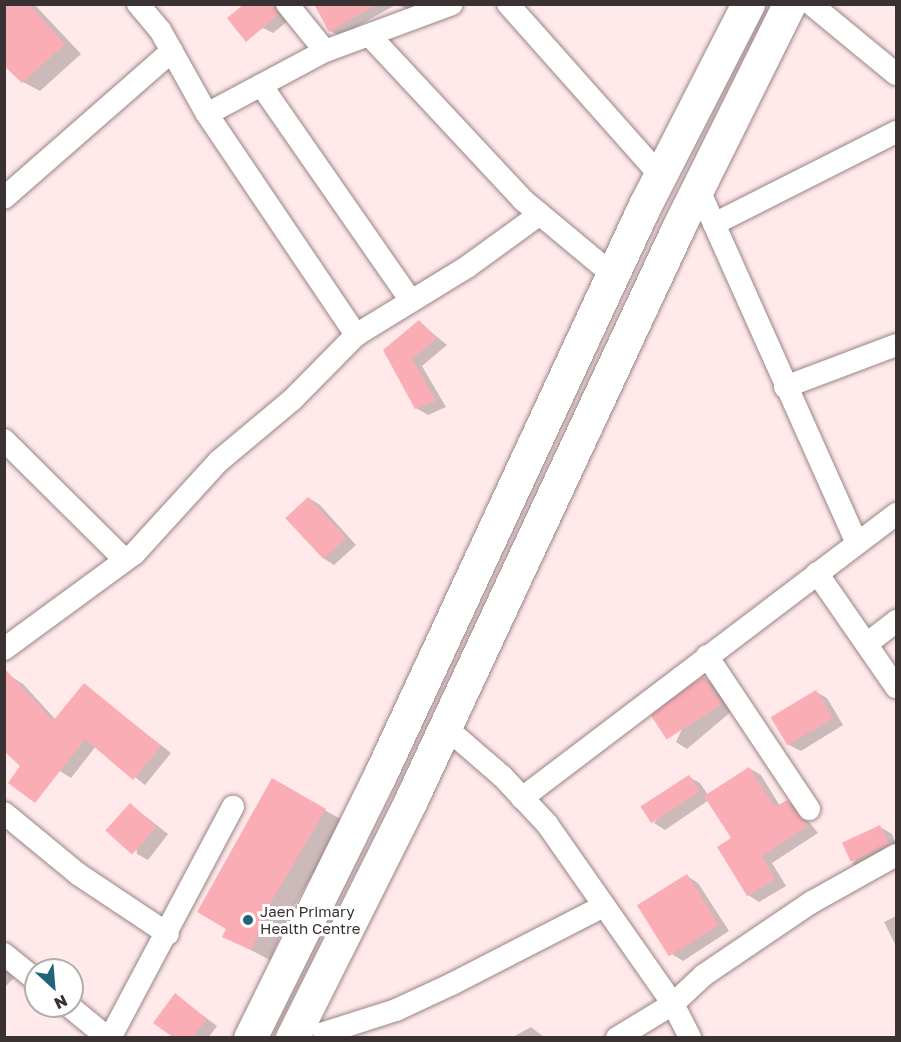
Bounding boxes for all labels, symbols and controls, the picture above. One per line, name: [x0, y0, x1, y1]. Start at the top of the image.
place label: Jaen Primary Health Centre: [260, 902, 360, 937]
marker: Jaen Primary Health Centre: [241, 913, 255, 927]
north arrow: [24, 958, 84, 1018]
text: N: [51, 991, 71, 1014]

